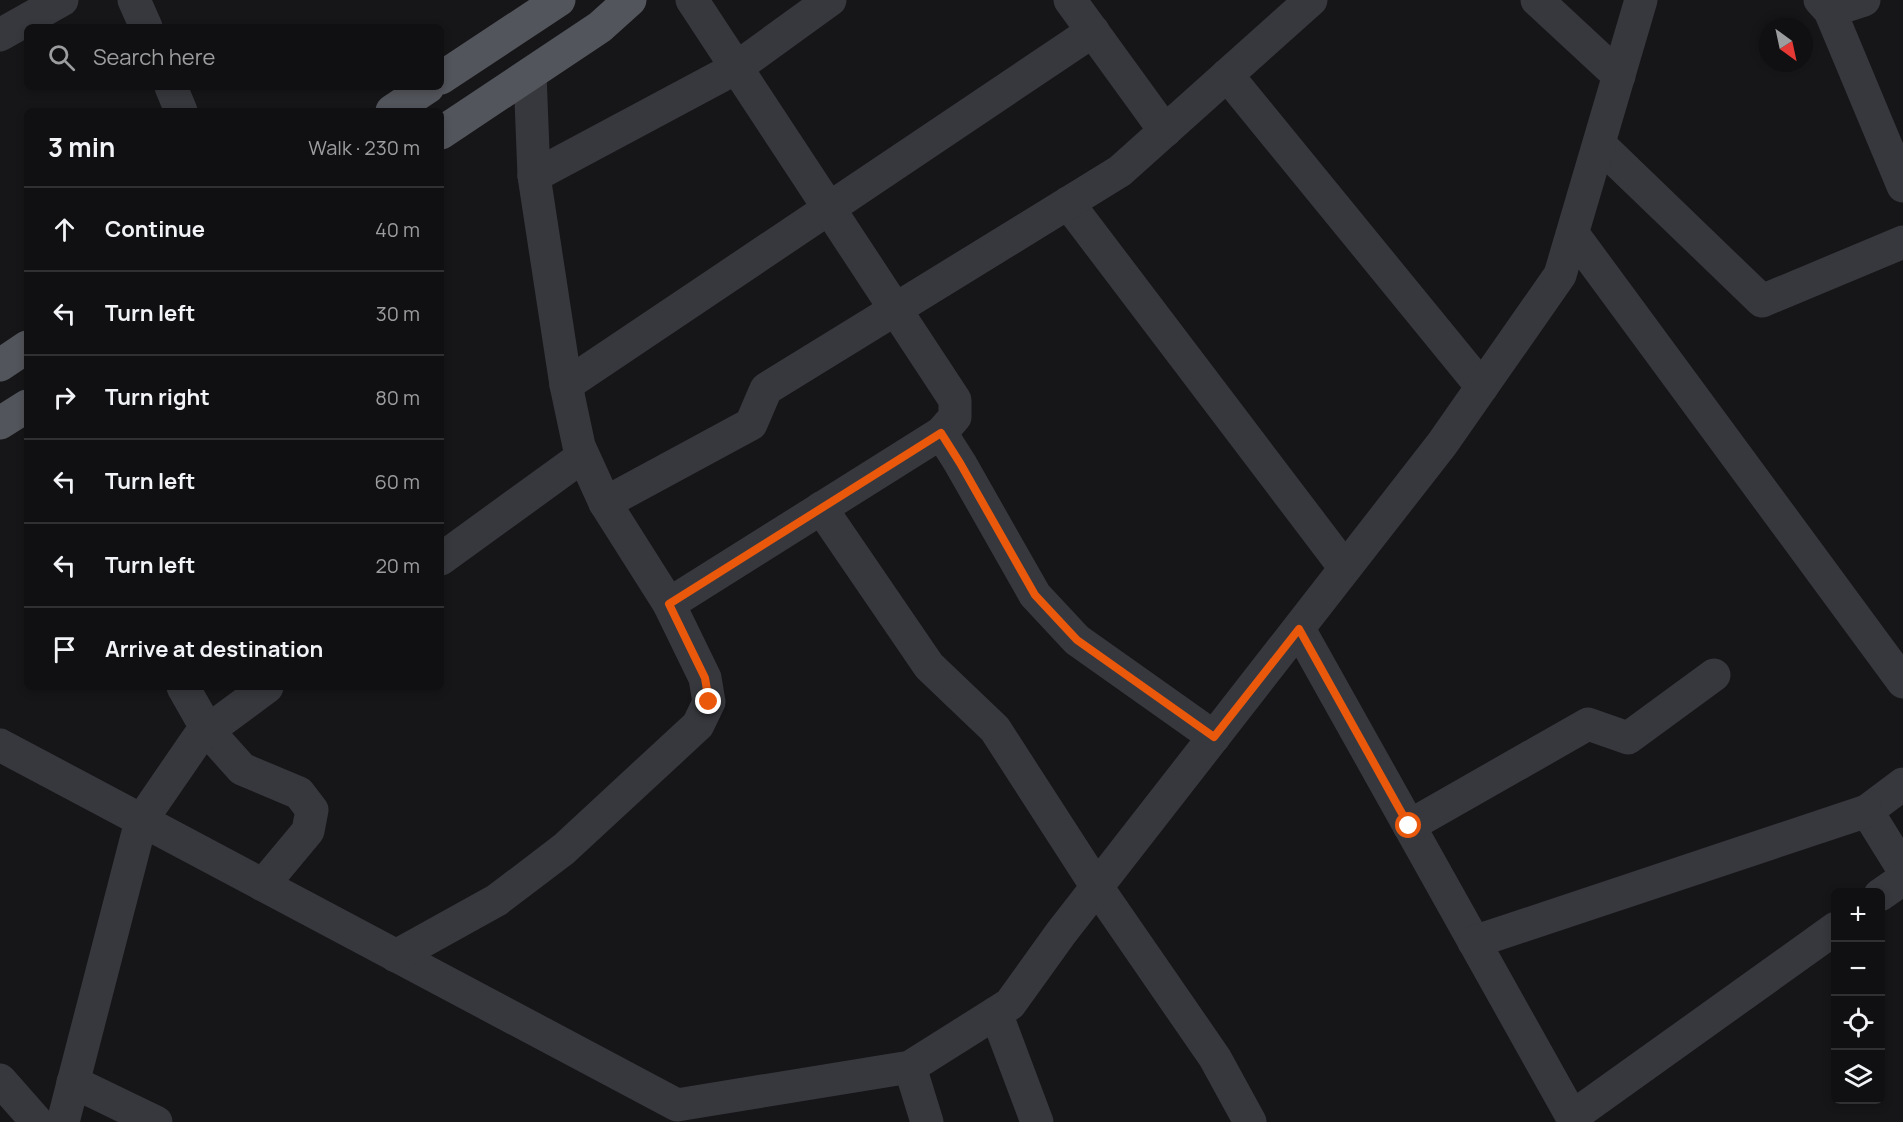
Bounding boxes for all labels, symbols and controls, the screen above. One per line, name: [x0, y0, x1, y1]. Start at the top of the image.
north arrow: [1759, 18, 1813, 72]
search box: [24, 24, 444, 90]
icon: search: [45, 41, 78, 74]
text: Search here: [93, 42, 215, 72]
text: 3 min: [48, 129, 115, 165]
text: Walk · 230 m: [308, 134, 420, 161]
icon: ahead: [48, 213, 81, 246]
text: Continue: [105, 214, 205, 244]
text: 40 m: [375, 216, 420, 243]
icon: left: [48, 297, 81, 330]
text: Turn left: [105, 298, 195, 328]
text: 30 m: [376, 300, 420, 327]
icon: right: [48, 381, 81, 414]
text: Turn right: [105, 382, 210, 412]
text: 80 m: [375, 384, 420, 411]
icon: left: [48, 465, 81, 498]
text: Turn left: [105, 466, 195, 496]
text: 60 m: [374, 468, 420, 495]
icon: left: [48, 549, 81, 582]
text: Turn left: [105, 550, 195, 580]
text: 20 m: [375, 552, 420, 579]
icon: arrive: [48, 633, 81, 666]
text: Arrive at destination: [105, 634, 323, 664]
route end: [695, 688, 721, 714]
route start: [1395, 812, 1421, 838]
map controls: [1831, 888, 1885, 1104]
button: +: [1831, 888, 1885, 942]
button: −: [1831, 942, 1885, 996]
button: locate: [1831, 996, 1885, 1050]
button: layers: [1831, 1050, 1885, 1104]

